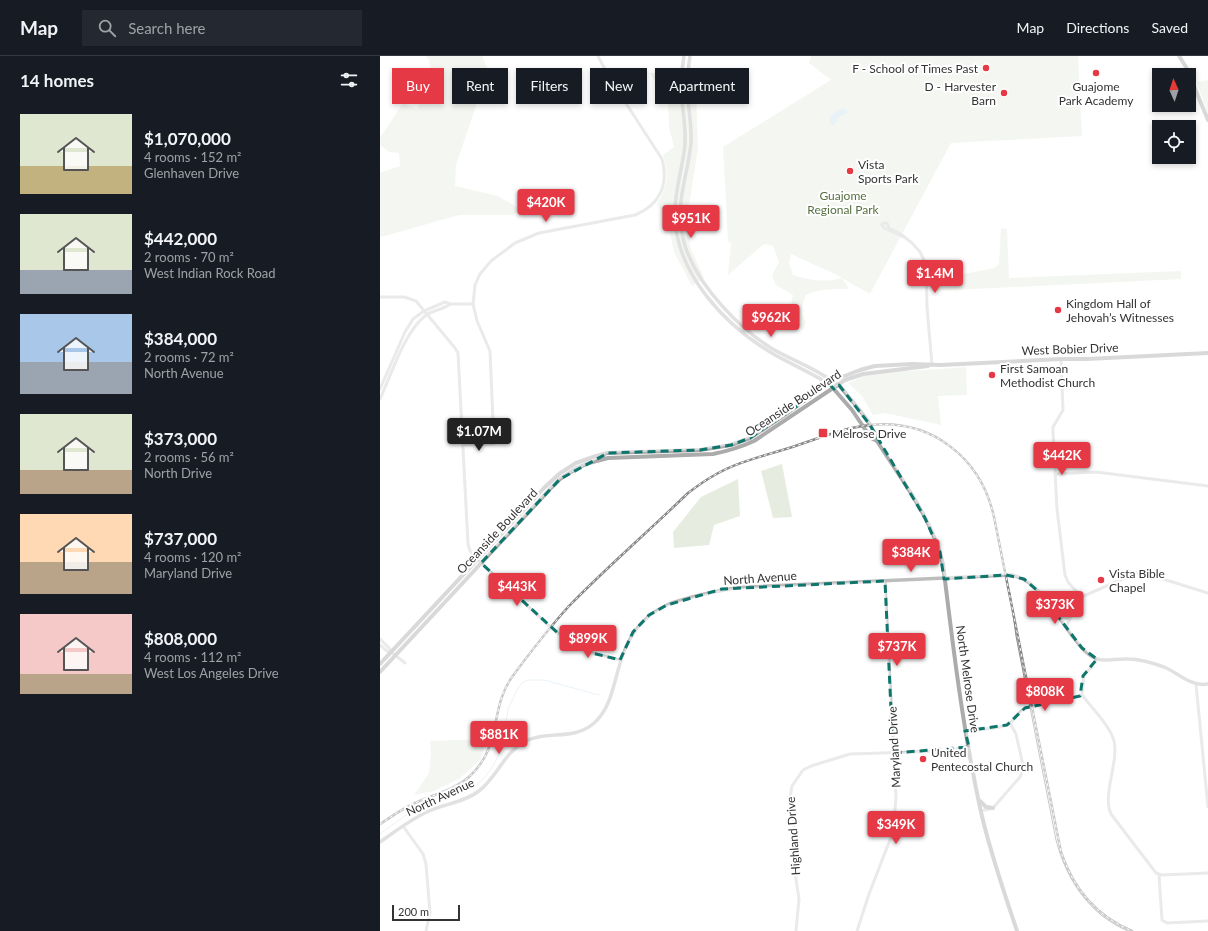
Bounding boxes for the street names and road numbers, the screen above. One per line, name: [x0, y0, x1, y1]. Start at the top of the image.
street label: West Bobier Drive: [1021, 340, 1119, 358]
street label: Oceanside Boulevard: [742, 366, 844, 440]
street label: Oceanside Boulevard: [454, 485, 540, 577]
street label: North Avenue: [723, 568, 797, 588]
street label: North Melrose Drive: [953, 624, 983, 734]
street label: Maryland Drive: [884, 706, 904, 788]
street label: North Avenue: [404, 775, 476, 819]
street label: Highland Drive: [783, 796, 803, 876]

